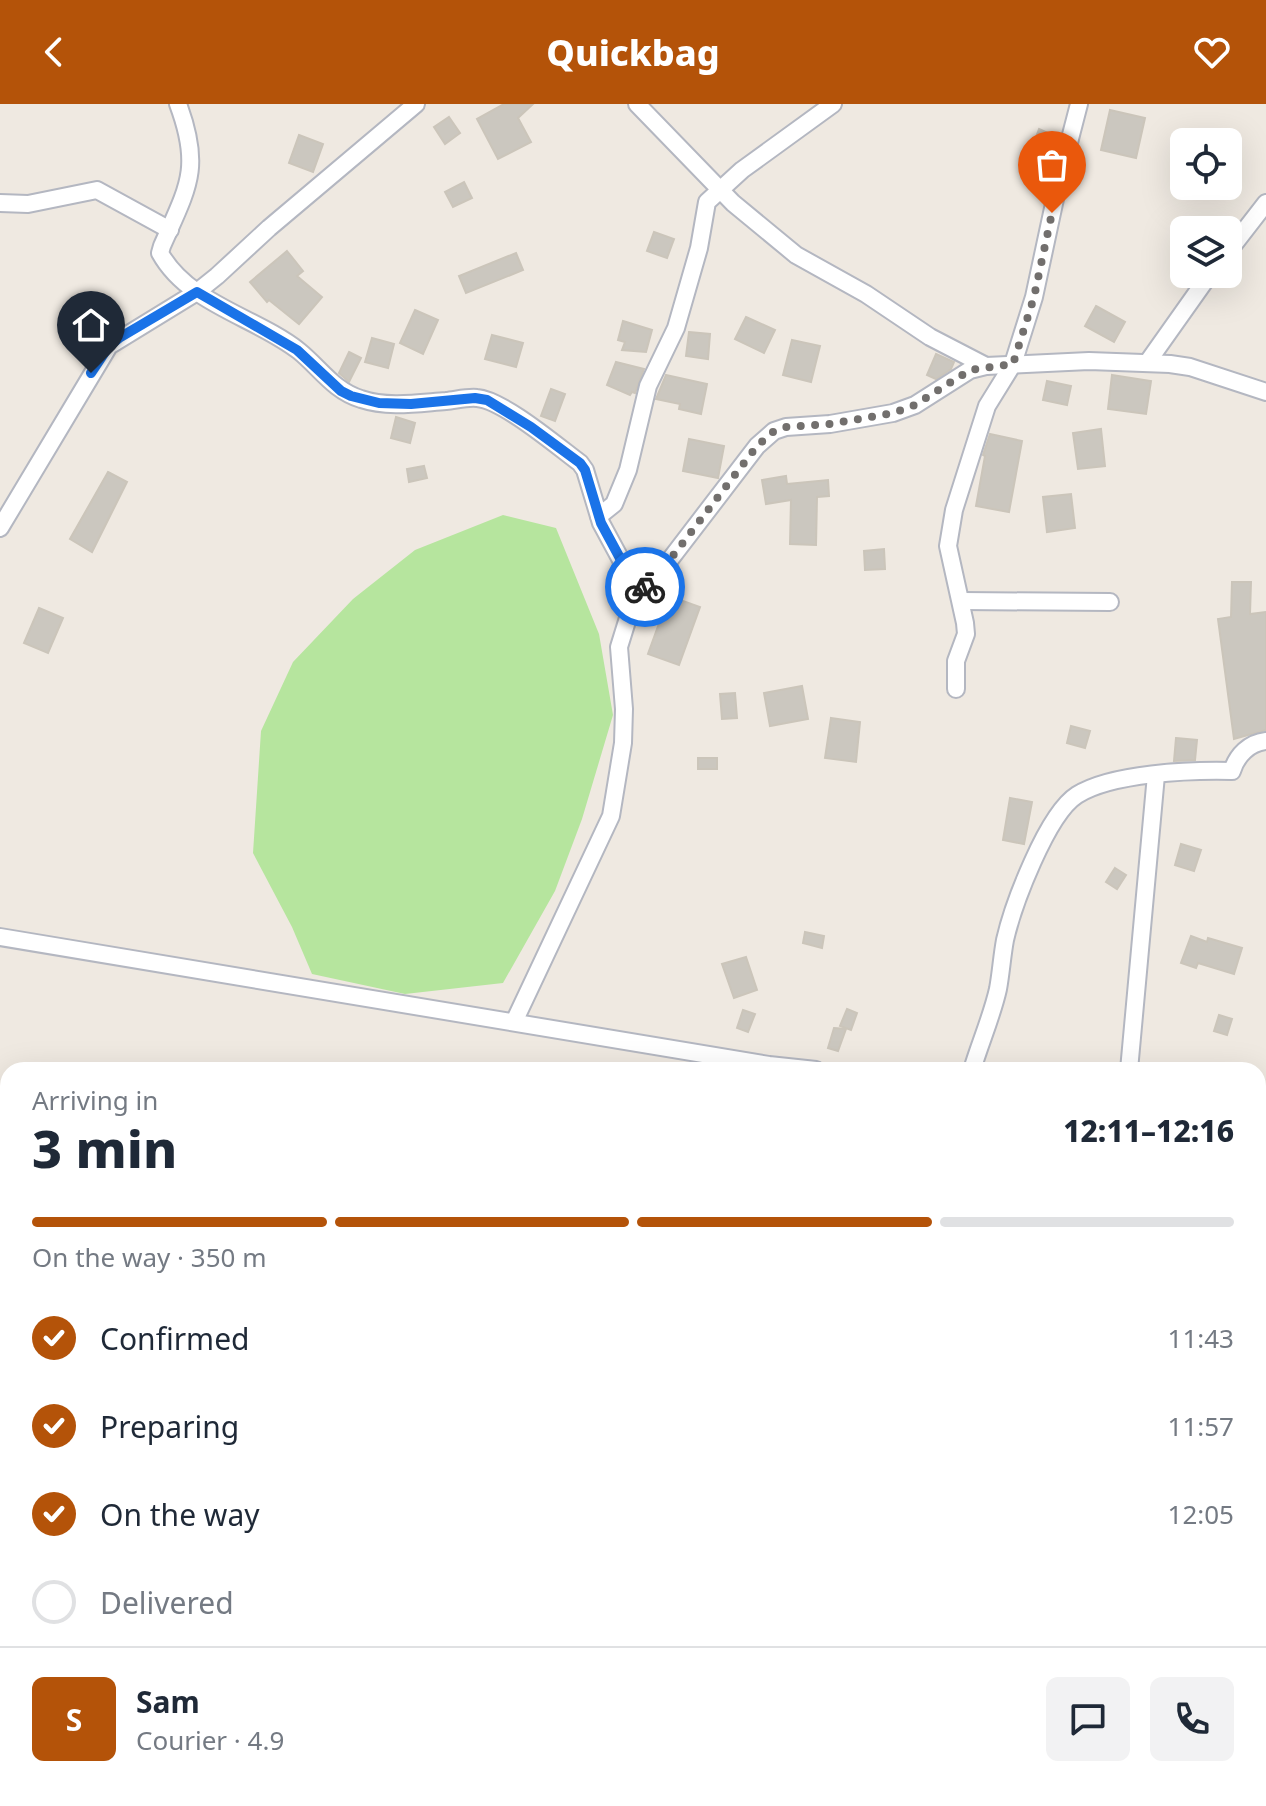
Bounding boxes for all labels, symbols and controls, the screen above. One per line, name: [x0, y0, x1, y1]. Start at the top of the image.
text: Quickbag: [546, 28, 720, 77]
icon: back: [32, 30, 76, 74]
icon: heart: [1190, 30, 1234, 74]
map controls: [1170, 128, 1242, 288]
button: locate: [1170, 128, 1242, 200]
pin: [1018, 131, 1086, 213]
icon: bag: [1030, 143, 1074, 187]
button: layers: [1170, 216, 1242, 288]
pin: [57, 291, 125, 373]
icon: home: [69, 303, 113, 347]
courier: [605, 547, 685, 627]
icon: bike: [623, 565, 667, 609]
text: Arriving in: [32, 1082, 158, 1118]
text: 12:11–12:16: [1063, 1110, 1234, 1151]
text: 3 min: [32, 1112, 177, 1183]
text: On the way · 350 m: [32, 1239, 266, 1275]
icon: check: [32, 1316, 76, 1360]
text: Confirmed: [100, 1318, 250, 1359]
text: 11:43: [1168, 1320, 1234, 1356]
icon: check: [32, 1404, 76, 1448]
text: Preparing: [100, 1406, 239, 1447]
text: 11:57: [1168, 1408, 1234, 1444]
icon: check: [32, 1492, 76, 1536]
text: On the way: [100, 1494, 260, 1535]
text: 12:05: [1168, 1496, 1234, 1532]
text: Delivered: [100, 1582, 234, 1623]
button: chat: [1046, 1677, 1130, 1761]
button: phone: [1150, 1677, 1234, 1761]
text: Sam: [136, 1681, 200, 1722]
text: S: [66, 1699, 82, 1740]
text: Courier · 4.9: [136, 1722, 284, 1758]

